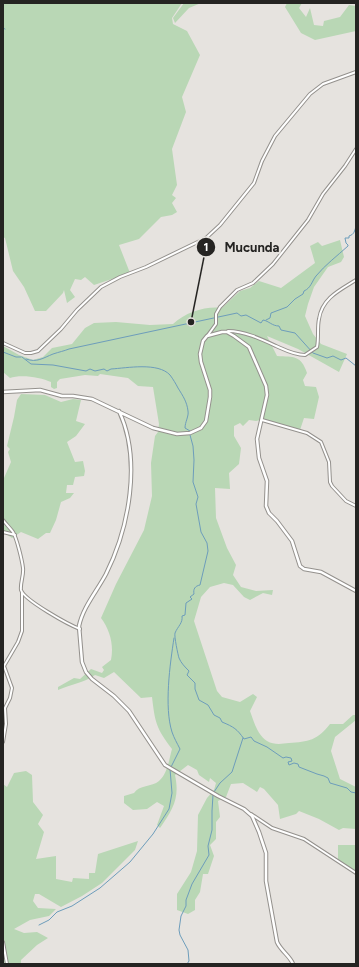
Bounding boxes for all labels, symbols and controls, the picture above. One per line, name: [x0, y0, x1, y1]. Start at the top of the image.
callout: Mucunda: [196, 235, 287, 260]
text: 1: [203, 240, 209, 254]
text: Mucunda: [224, 240, 280, 255]

